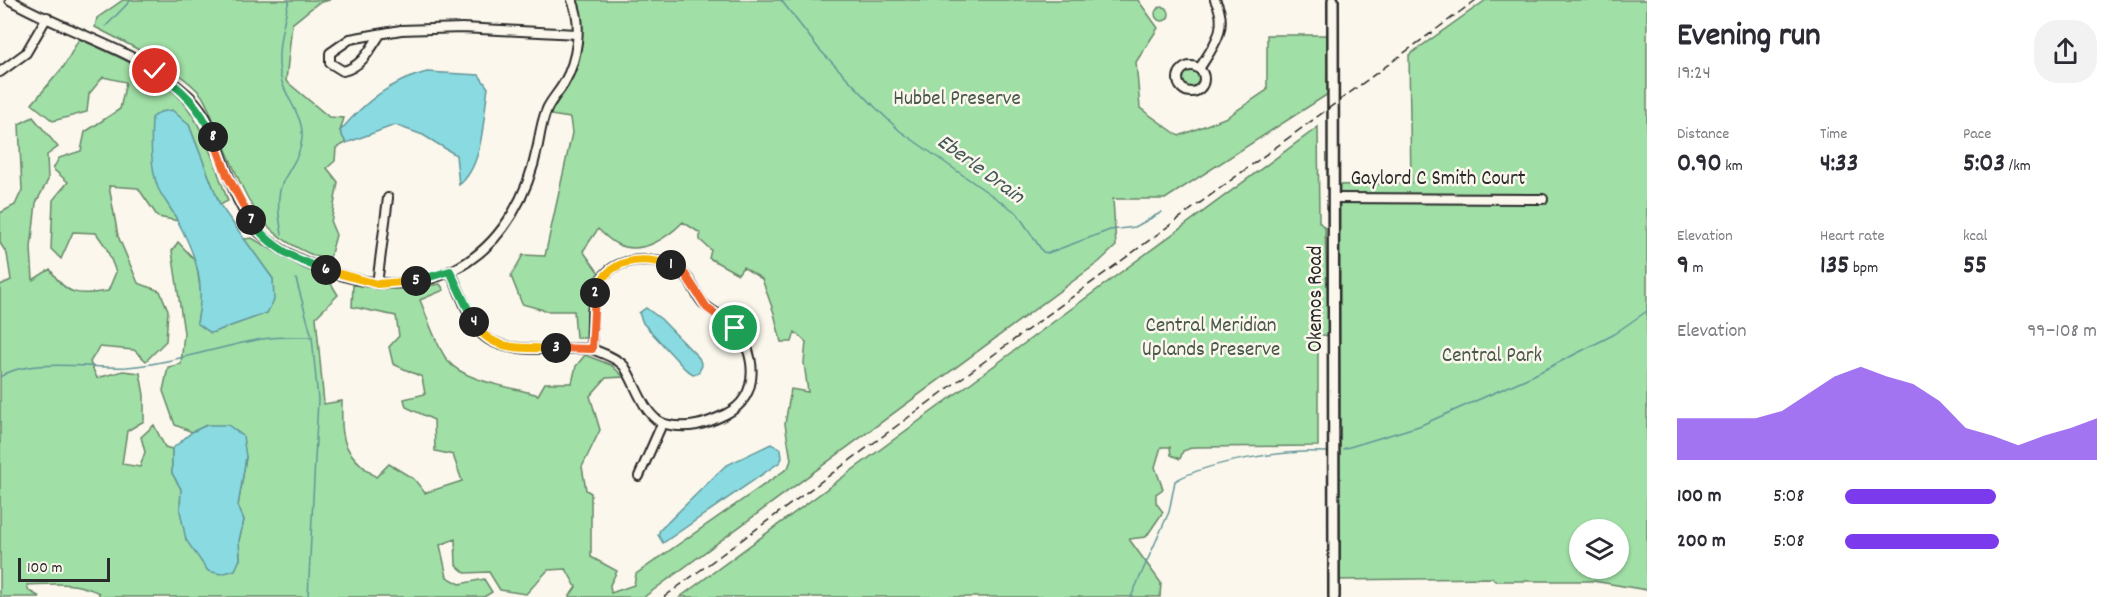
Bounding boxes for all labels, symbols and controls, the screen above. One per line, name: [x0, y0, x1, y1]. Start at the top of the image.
text: Evening run: [1677, 14, 1821, 61]
button: share: [2034, 20, 2097, 83]
pin: [129, 45, 180, 96]
icon: check: [138, 54, 171, 87]
text: 19:24: [1677, 60, 1711, 88]
park label: Hubbel Preserve: [893, 85, 1021, 115]
pin: 8: [198, 122, 228, 152]
text: Distance: [1677, 123, 1729, 146]
text: Time: [1820, 123, 1847, 146]
text: Pace: [1963, 123, 1991, 146]
text: 8: [210, 125, 216, 148]
water label: Eberle Drain: [930, 128, 1031, 213]
text: 0.90: [1677, 146, 1722, 183]
text: 4:33: [1820, 146, 1858, 183]
text: 5:03: [1963, 146, 2005, 183]
text: km: [1722, 155, 1743, 178]
text: /km: [2005, 155, 2031, 178]
street label: Gaylord C Smith Court: [1351, 165, 1526, 195]
pin: 7: [236, 205, 266, 235]
text: 7: [248, 208, 254, 231]
text: Elevation: [1677, 225, 1733, 248]
text: Heart rate: [1820, 225, 1885, 248]
text: kcal: [1963, 225, 1987, 248]
street label: Okemos Road: [1302, 246, 1332, 352]
text: 9: [1677, 248, 1689, 285]
text: 135: [1820, 248, 1849, 285]
text: 55: [1963, 248, 1987, 285]
pin: 1: [656, 250, 686, 280]
text: 1: [669, 253, 673, 276]
pin: 6: [311, 255, 341, 285]
text: m: [1689, 257, 1704, 280]
text: bpm: [1849, 257, 1878, 280]
text: 6: [322, 258, 330, 281]
pin: 5: [401, 266, 431, 296]
text: 5: [412, 269, 420, 292]
pin: 2: [580, 278, 610, 308]
text: 2: [592, 281, 599, 304]
pin: [709, 302, 760, 353]
pin: 4: [459, 307, 489, 337]
text: 4: [471, 310, 477, 333]
icon: arrive: [718, 311, 751, 344]
park label: Central Meridian Uplands Preserve: [1142, 312, 1280, 366]
text: Elevation: [1677, 318, 1747, 346]
text: 99–108 m: [2027, 318, 2097, 346]
pin: 3: [541, 333, 571, 363]
text: 3: [552, 336, 560, 359]
park label: Central Park: [1442, 342, 1542, 372]
text: 100 m: [1677, 483, 1722, 511]
text: 5:08: [1773, 483, 1805, 511]
map controls: [1569, 519, 1629, 579]
button: layers: [1569, 519, 1629, 579]
text: 200 m: [1677, 528, 1726, 556]
text: 5:08: [1773, 528, 1805, 556]
scale bar: [18, 555, 110, 582]
text: 100 m: [27, 557, 63, 580]

